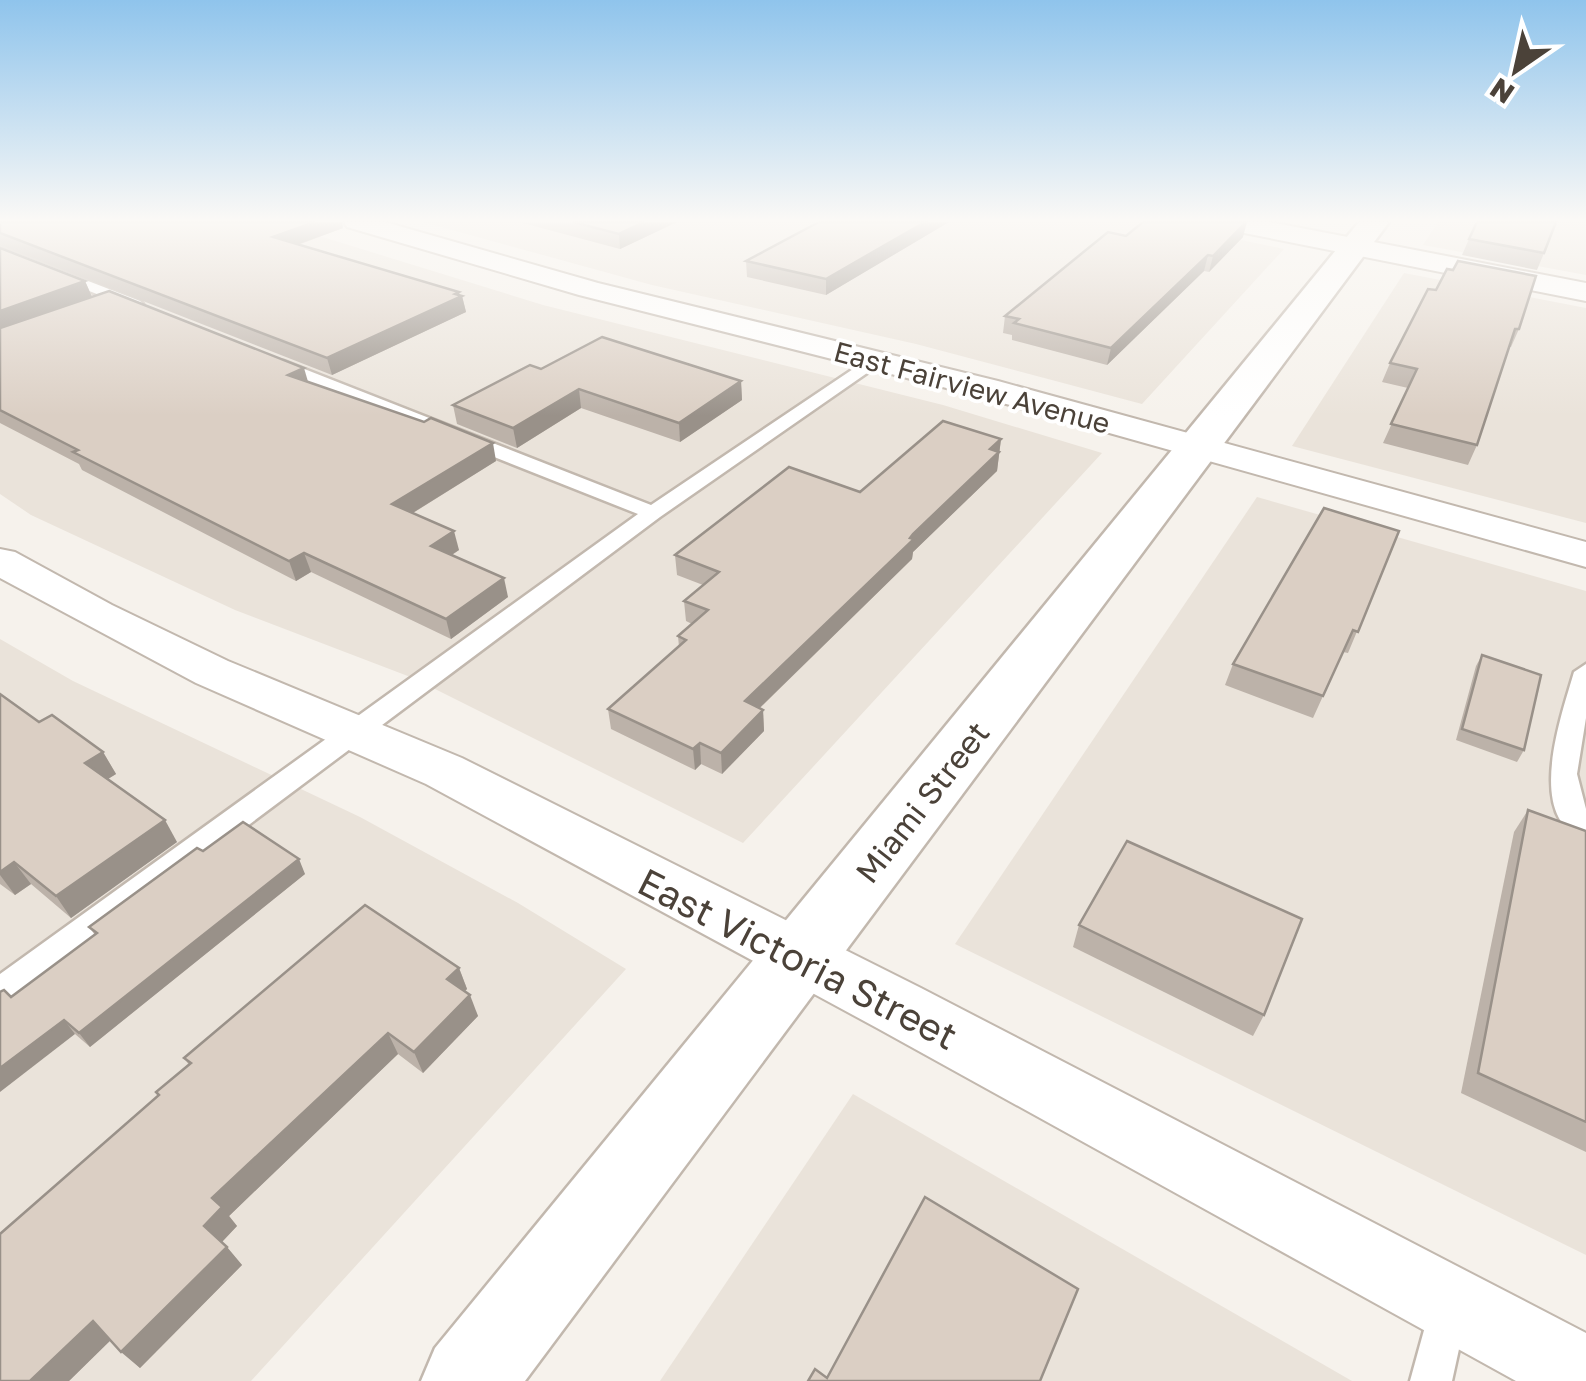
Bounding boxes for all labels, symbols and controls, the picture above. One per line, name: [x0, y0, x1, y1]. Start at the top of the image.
north arrow: [1466, 20, 1566, 120]
text: N: [1484, 72, 1520, 111]
street label: East Fairview Avenue: [830, 334, 1114, 440]
street label: Miami Street: [847, 714, 997, 890]
street label: East Victoria Street: [631, 858, 965, 1058]

